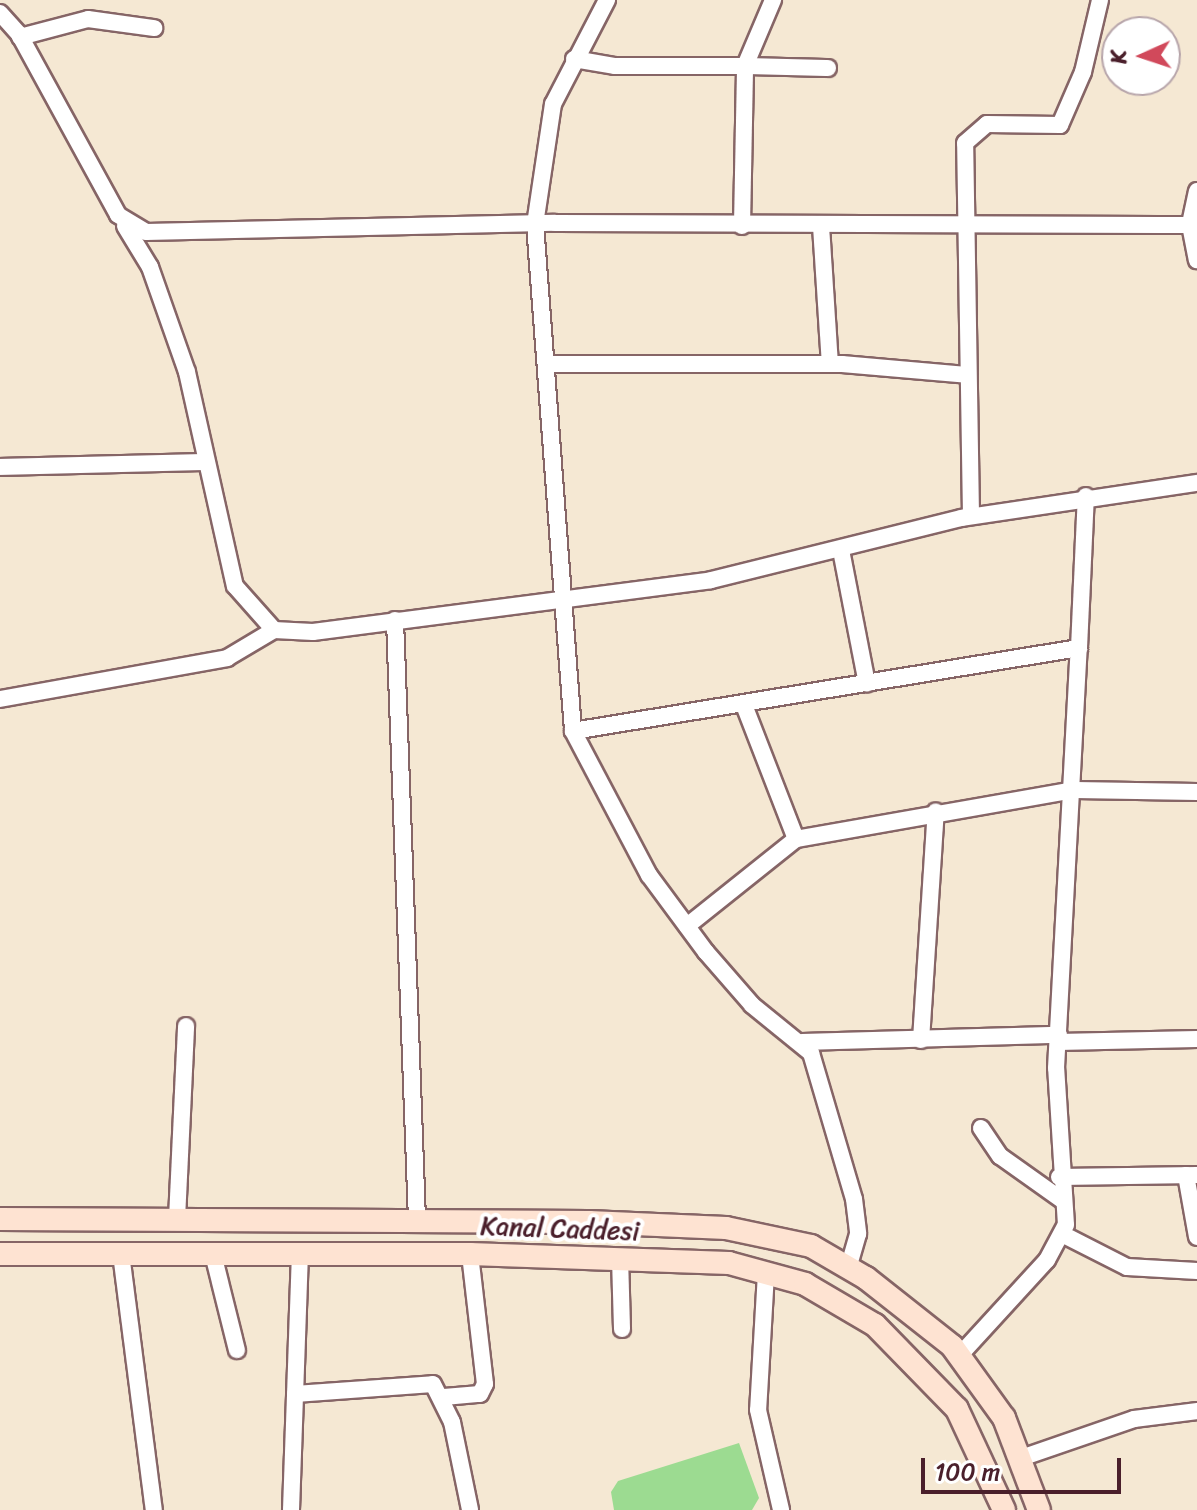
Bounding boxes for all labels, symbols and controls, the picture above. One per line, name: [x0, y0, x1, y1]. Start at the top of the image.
north arrow: [1101, 16, 1181, 96]
text: K: [1099, 49, 1138, 65]
street label: Kanal Caddesi: [481, 1211, 639, 1247]
scale bar: [925, 1442, 1125, 1492]
text: 100 m: [935, 1451, 1000, 1493]

